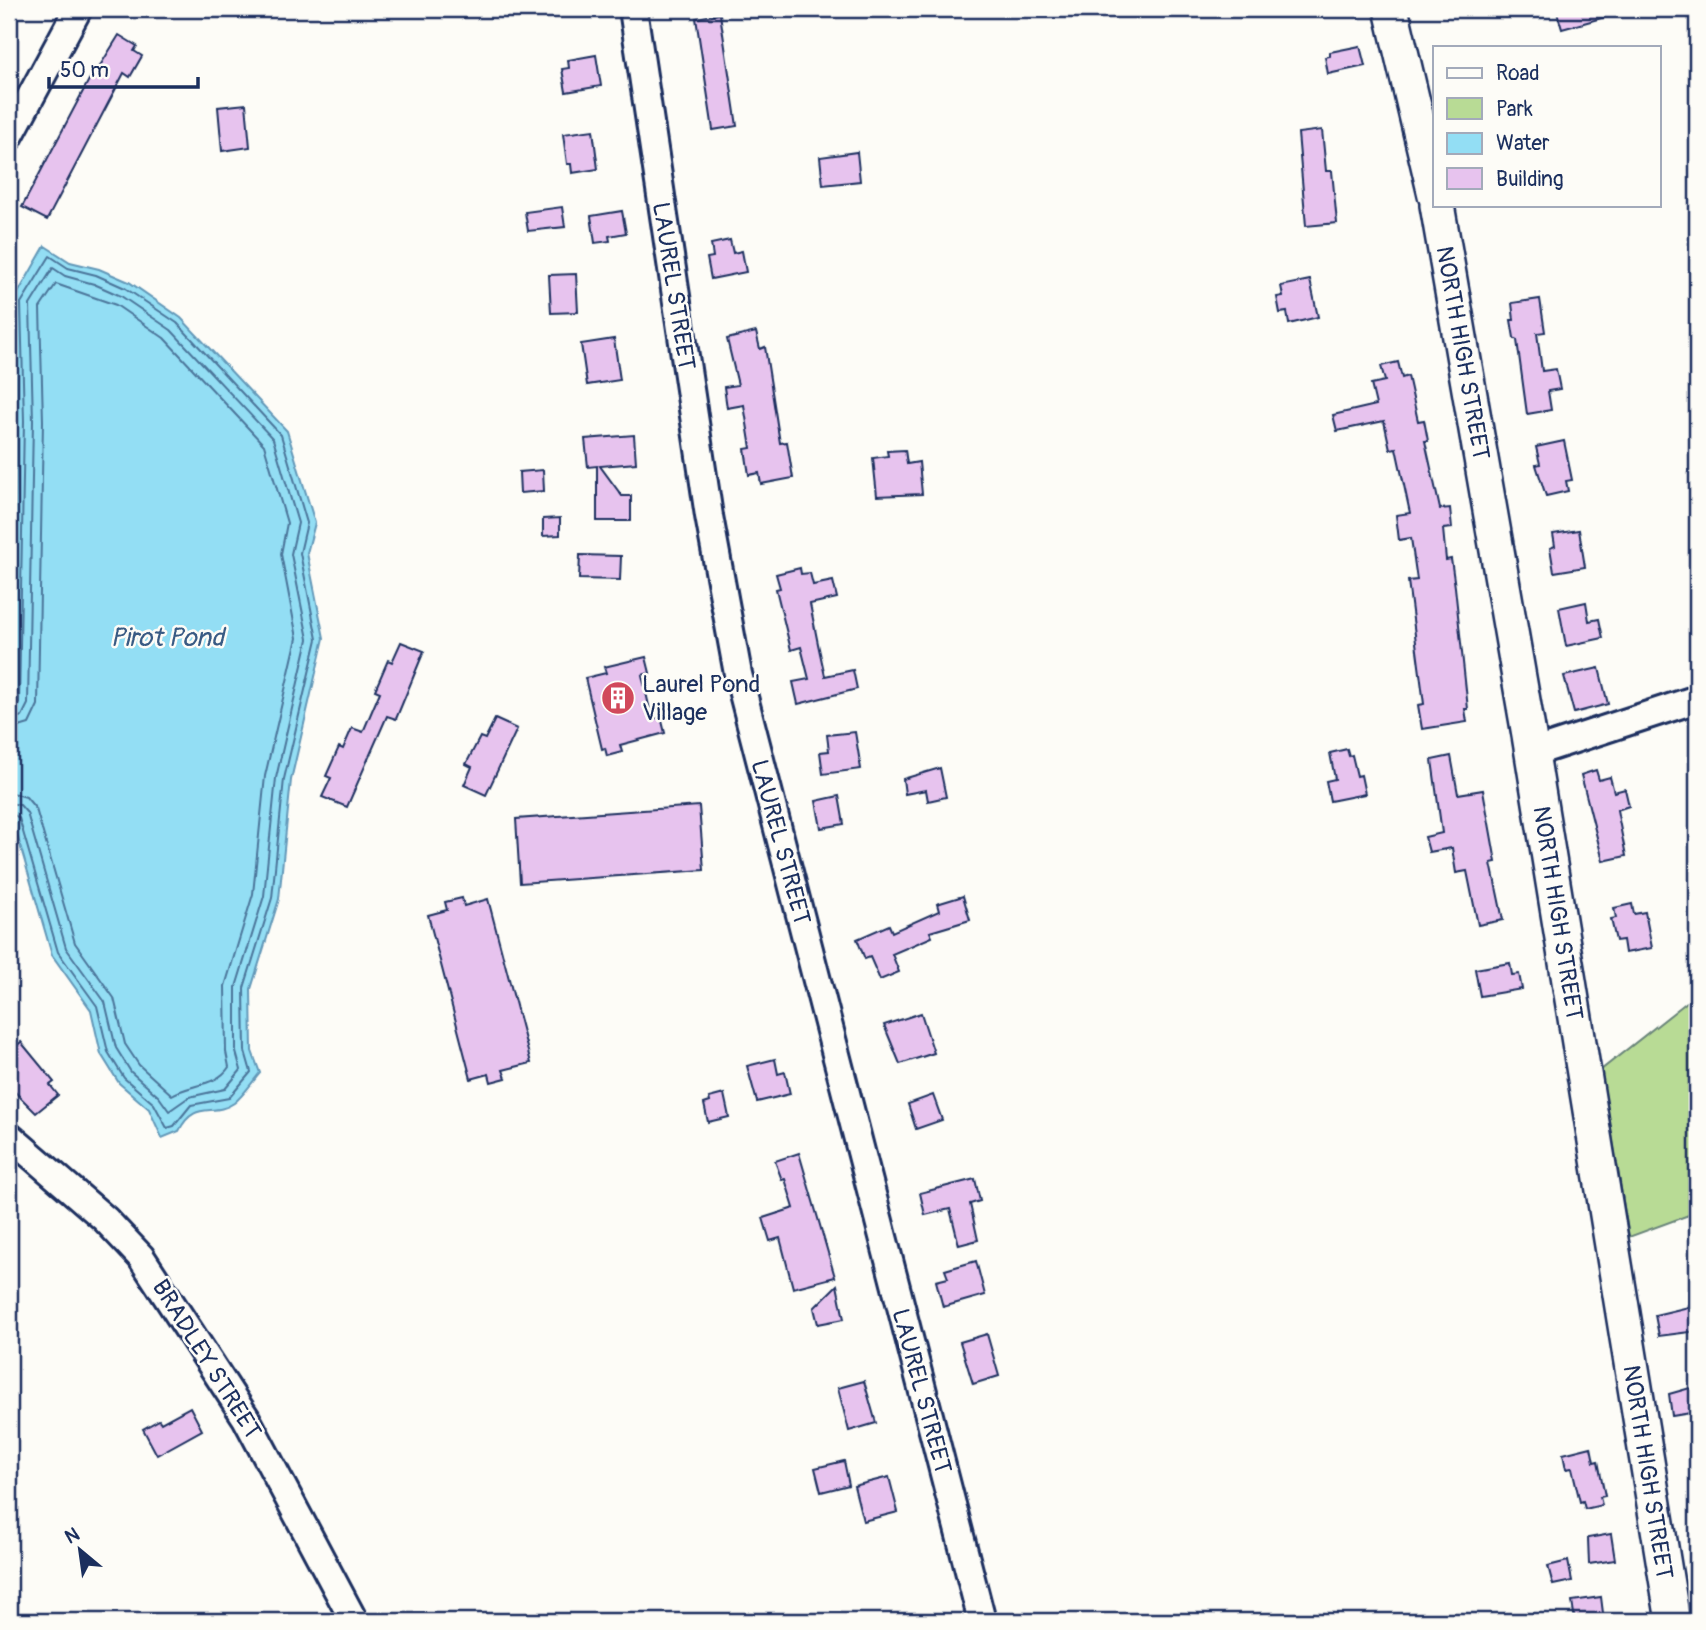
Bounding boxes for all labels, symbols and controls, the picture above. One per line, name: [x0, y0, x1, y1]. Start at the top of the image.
scale bar: [49, 46, 198, 90]
legend: [1433, 46, 1660, 206]
text: 50 m: [60, 57, 109, 84]
text: Road: [1496, 60, 1540, 87]
text: Park: [1496, 96, 1533, 123]
text: Water: [1496, 130, 1550, 157]
text: Building: [1496, 166, 1563, 193]
street label: LAUREL STREET: [646, 200, 701, 372]
street label: NORTH HIGH STREET: [1429, 244, 1496, 462]
water label: Pirot Pond: [110, 622, 227, 654]
place label: Laurel Pond Village: [642, 670, 760, 727]
building icon: Laurel Pond Village: [599, 679, 637, 717]
street label: LAUREL STREET: [745, 756, 816, 928]
street label: NORTH HIGH STREET: [1526, 804, 1589, 1022]
street label: BRADLEY STREET: [146, 1274, 267, 1444]
street label: LAUREL STREET: [886, 1305, 957, 1477]
street label: NORTH HIGH STREET: [1616, 1363, 1679, 1581]
north arrow: [46, 1514, 116, 1584]
text: N: [61, 1522, 84, 1550]

